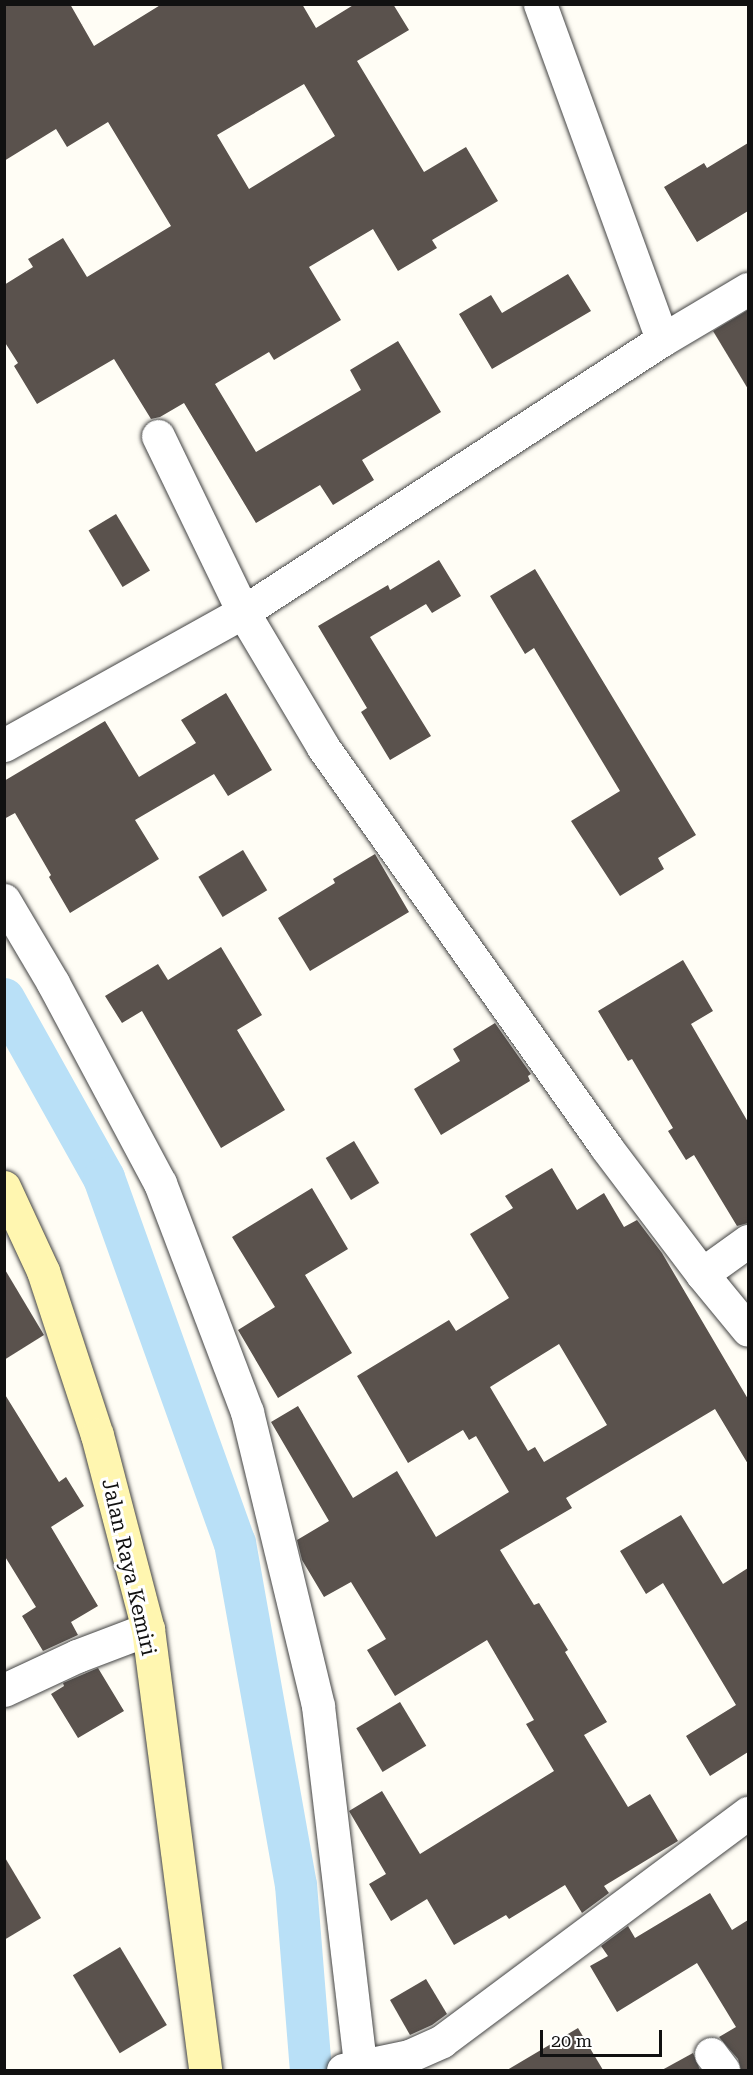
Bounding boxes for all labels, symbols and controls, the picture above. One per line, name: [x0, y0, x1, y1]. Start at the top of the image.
street label: Jalan Raya Kemiri: [96, 1476, 162, 1658]
scale bar: [543, 2018, 664, 2056]
text: 20 m: [551, 2030, 592, 2051]

